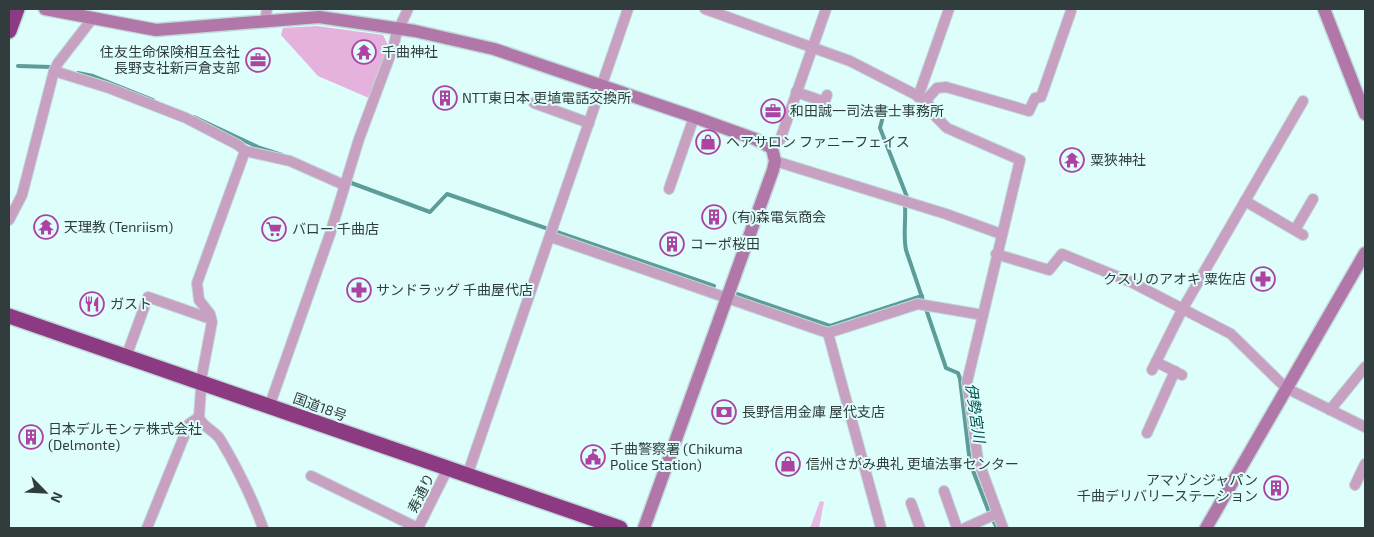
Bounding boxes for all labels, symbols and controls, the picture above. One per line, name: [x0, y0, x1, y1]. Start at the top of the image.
temple icon: 千曲神社: [351, 39, 377, 65]
place label: 住友生命保険相互会社 長野支社新戸倉支部: [100, 43, 240, 76]
place label: 千曲神社: [382, 43, 438, 60]
office icon: 住友生命保険相互会社 長野支社新戸倉支部: [245, 47, 271, 73]
building icon: NTT東日本 更埴電話交換所: [432, 85, 458, 111]
place label: NTT東日本 更埴電話交換所: [462, 89, 631, 106]
office icon: 和田誠一司法書士事務所: [760, 98, 786, 124]
place label: 和田誠一司法書士事務所: [790, 102, 944, 119]
shop icon: ヘアサロン ファニーフェイス: [695, 129, 721, 155]
place label: ヘアサロン ファニーフェイス: [726, 133, 910, 150]
temple icon: 粟狹神社: [1059, 147, 1085, 173]
place label: 粟狹神社: [1090, 151, 1146, 168]
building icon: (有)森電気商会: [701, 204, 727, 230]
place label: (有)森電気商会: [732, 208, 826, 225]
temple icon: 天理教 (Tenriism): [33, 214, 59, 240]
supermarket icon: バロー 千曲店: [261, 216, 287, 242]
place label: 天理教 (Tenriism): [64, 218, 173, 235]
place label: バロー 千曲店: [292, 220, 379, 237]
building icon: コーポ桜田: [659, 231, 685, 257]
place label: コーポ桜田: [690, 235, 760, 252]
pharmacy icon: クスリのアオキ 粟佐店: [1250, 266, 1276, 292]
place label: クスリのアオキ 粟佐店: [1103, 270, 1246, 287]
pharmacy icon: サンドラッグ 千曲屋代店: [346, 277, 372, 303]
place label: サンドラッグ 千曲屋代店: [376, 281, 533, 298]
restaurant icon: ガスト: [79, 291, 105, 317]
place label: ガスト: [110, 295, 152, 312]
water label: 伊勢宮川: [963, 382, 989, 446]
street label: 国道18号: [291, 389, 349, 424]
bank icon: 長野信用金庫 屋代支店: [711, 399, 737, 425]
place label: 長野信用金庫 屋代支店: [742, 403, 885, 420]
place label: 日本デルモンテ株式会社 (Delmonte): [48, 420, 202, 453]
building icon: 日本デルモンテ株式会社 (Delmonte): [18, 424, 44, 450]
place label: 千曲警察署 (Chikuma Police Station): [610, 440, 743, 473]
public building icon: 千曲警察署 (Chikuma Police Station): [580, 444, 606, 470]
shop icon: 信州さがみ典礼 更埴法事センター: [775, 451, 801, 477]
place label: 信州さがみ典礼 更埴法事センター: [806, 455, 1019, 472]
north arrow: [20, 467, 70, 517]
street label: 寿通り: [404, 470, 437, 515]
place label: アマゾンジャパン 千曲デリバリーステーション: [1077, 471, 1258, 504]
building icon: アマゾンジャパン 千曲デリバリーステーション: [1263, 475, 1289, 501]
text: N: [48, 489, 67, 506]

